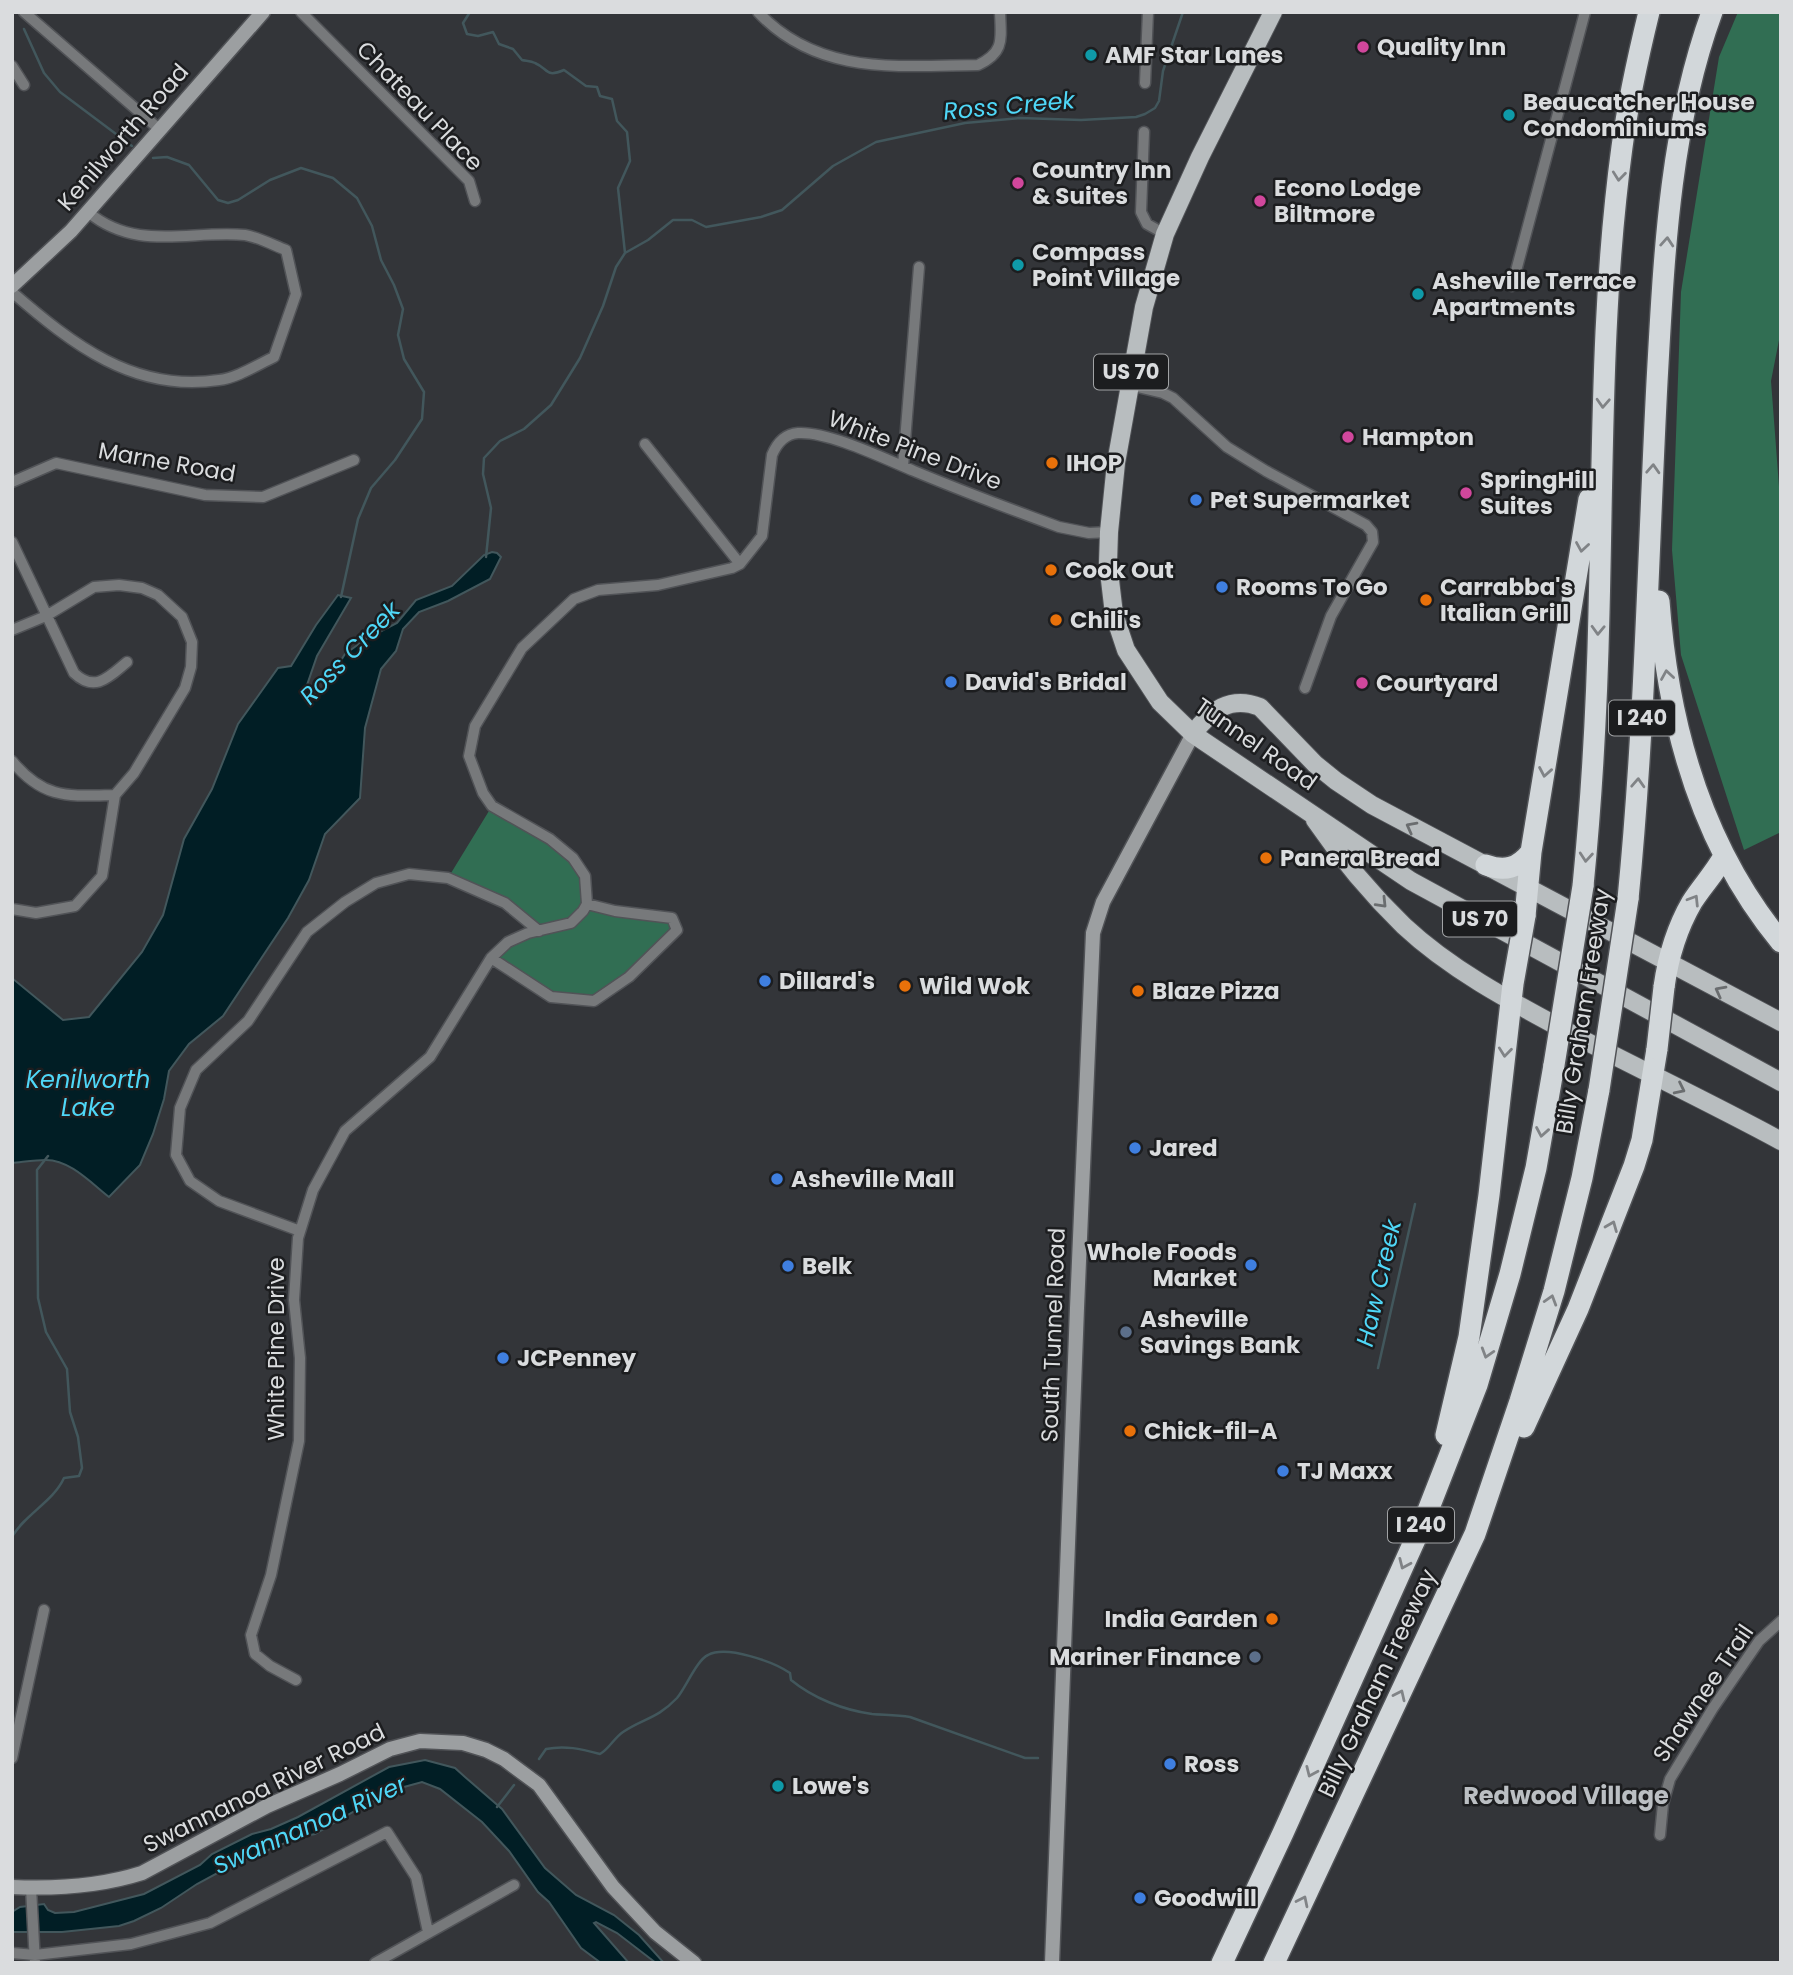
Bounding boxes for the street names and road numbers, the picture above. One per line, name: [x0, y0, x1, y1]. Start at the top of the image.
street label: Chateau Place: [350, 34, 490, 178]
street label: Kenilworth Road: [50, 57, 196, 217]
road number: US 70: [1094, 354, 1168, 390]
street label: White Pine Drive: [824, 402, 1006, 498]
street label: Marne Road: [96, 434, 238, 490]
street label: Tunnel Road: [1188, 690, 1324, 798]
road number: I 240: [1609, 700, 1675, 736]
street label: Billy Graham Freeway: [1548, 886, 1618, 1136]
road number: US 70: [1443, 902, 1517, 936]
street label: South Tunnel Road: [1033, 1227, 1073, 1443]
street label: White Pine Drive: [260, 1257, 292, 1441]
road number: I 240: [1388, 1508, 1454, 1542]
street label: Billy Graham Freeway: [1310, 1564, 1444, 1802]
street label: Shawnee Trail: [1645, 1618, 1761, 1768]
street label: Swannanoa River Road: [139, 1717, 389, 1859]

